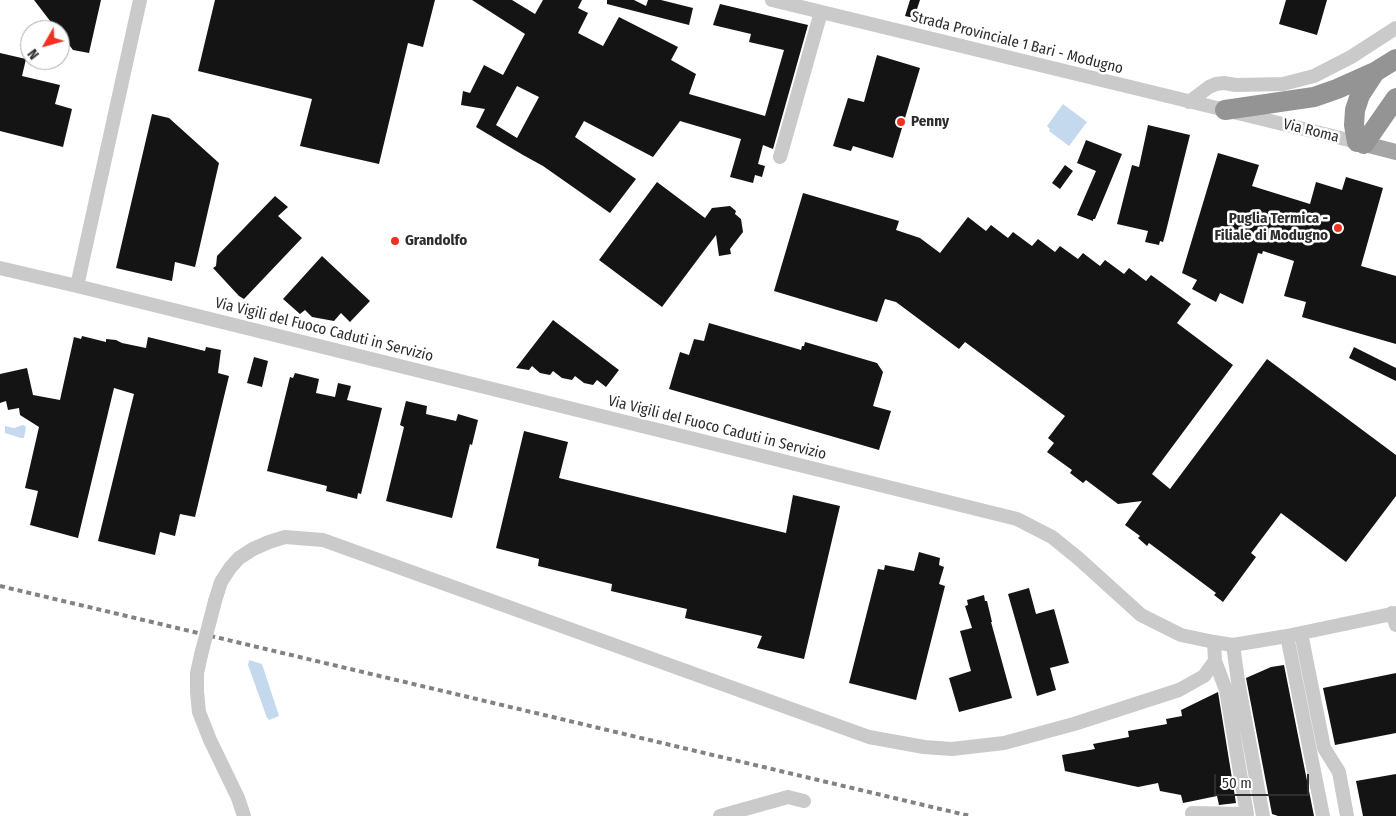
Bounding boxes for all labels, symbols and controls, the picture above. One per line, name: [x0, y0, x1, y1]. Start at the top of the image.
street label: Strada Provinciale 1 Bari - Modugno: [909, 8, 1125, 78]
north arrow: [20, 20, 70, 70]
text: N: [24, 45, 43, 62]
place label: Penny: [911, 113, 949, 131]
street label: Via Roma: [1281, 115, 1341, 147]
marker: Penny: [895, 116, 907, 128]
place label: Puglia Termica - Filiale di Modugno: [1215, 210, 1328, 245]
marker: Puglia Termica - Filiale di Modugno: [1332, 222, 1344, 234]
place label: Grandolfo: [405, 232, 467, 250]
marker: Grandolfo: [389, 235, 401, 247]
street label: Via Vigili del Fuoco Caduti in Servizio: [213, 294, 435, 366]
street label: Via Vigili del Fuoco Caduti in Servizio: [606, 392, 828, 464]
scale bar: [1216, 764, 1311, 796]
text: 50 m: [1222, 774, 1252, 792]

